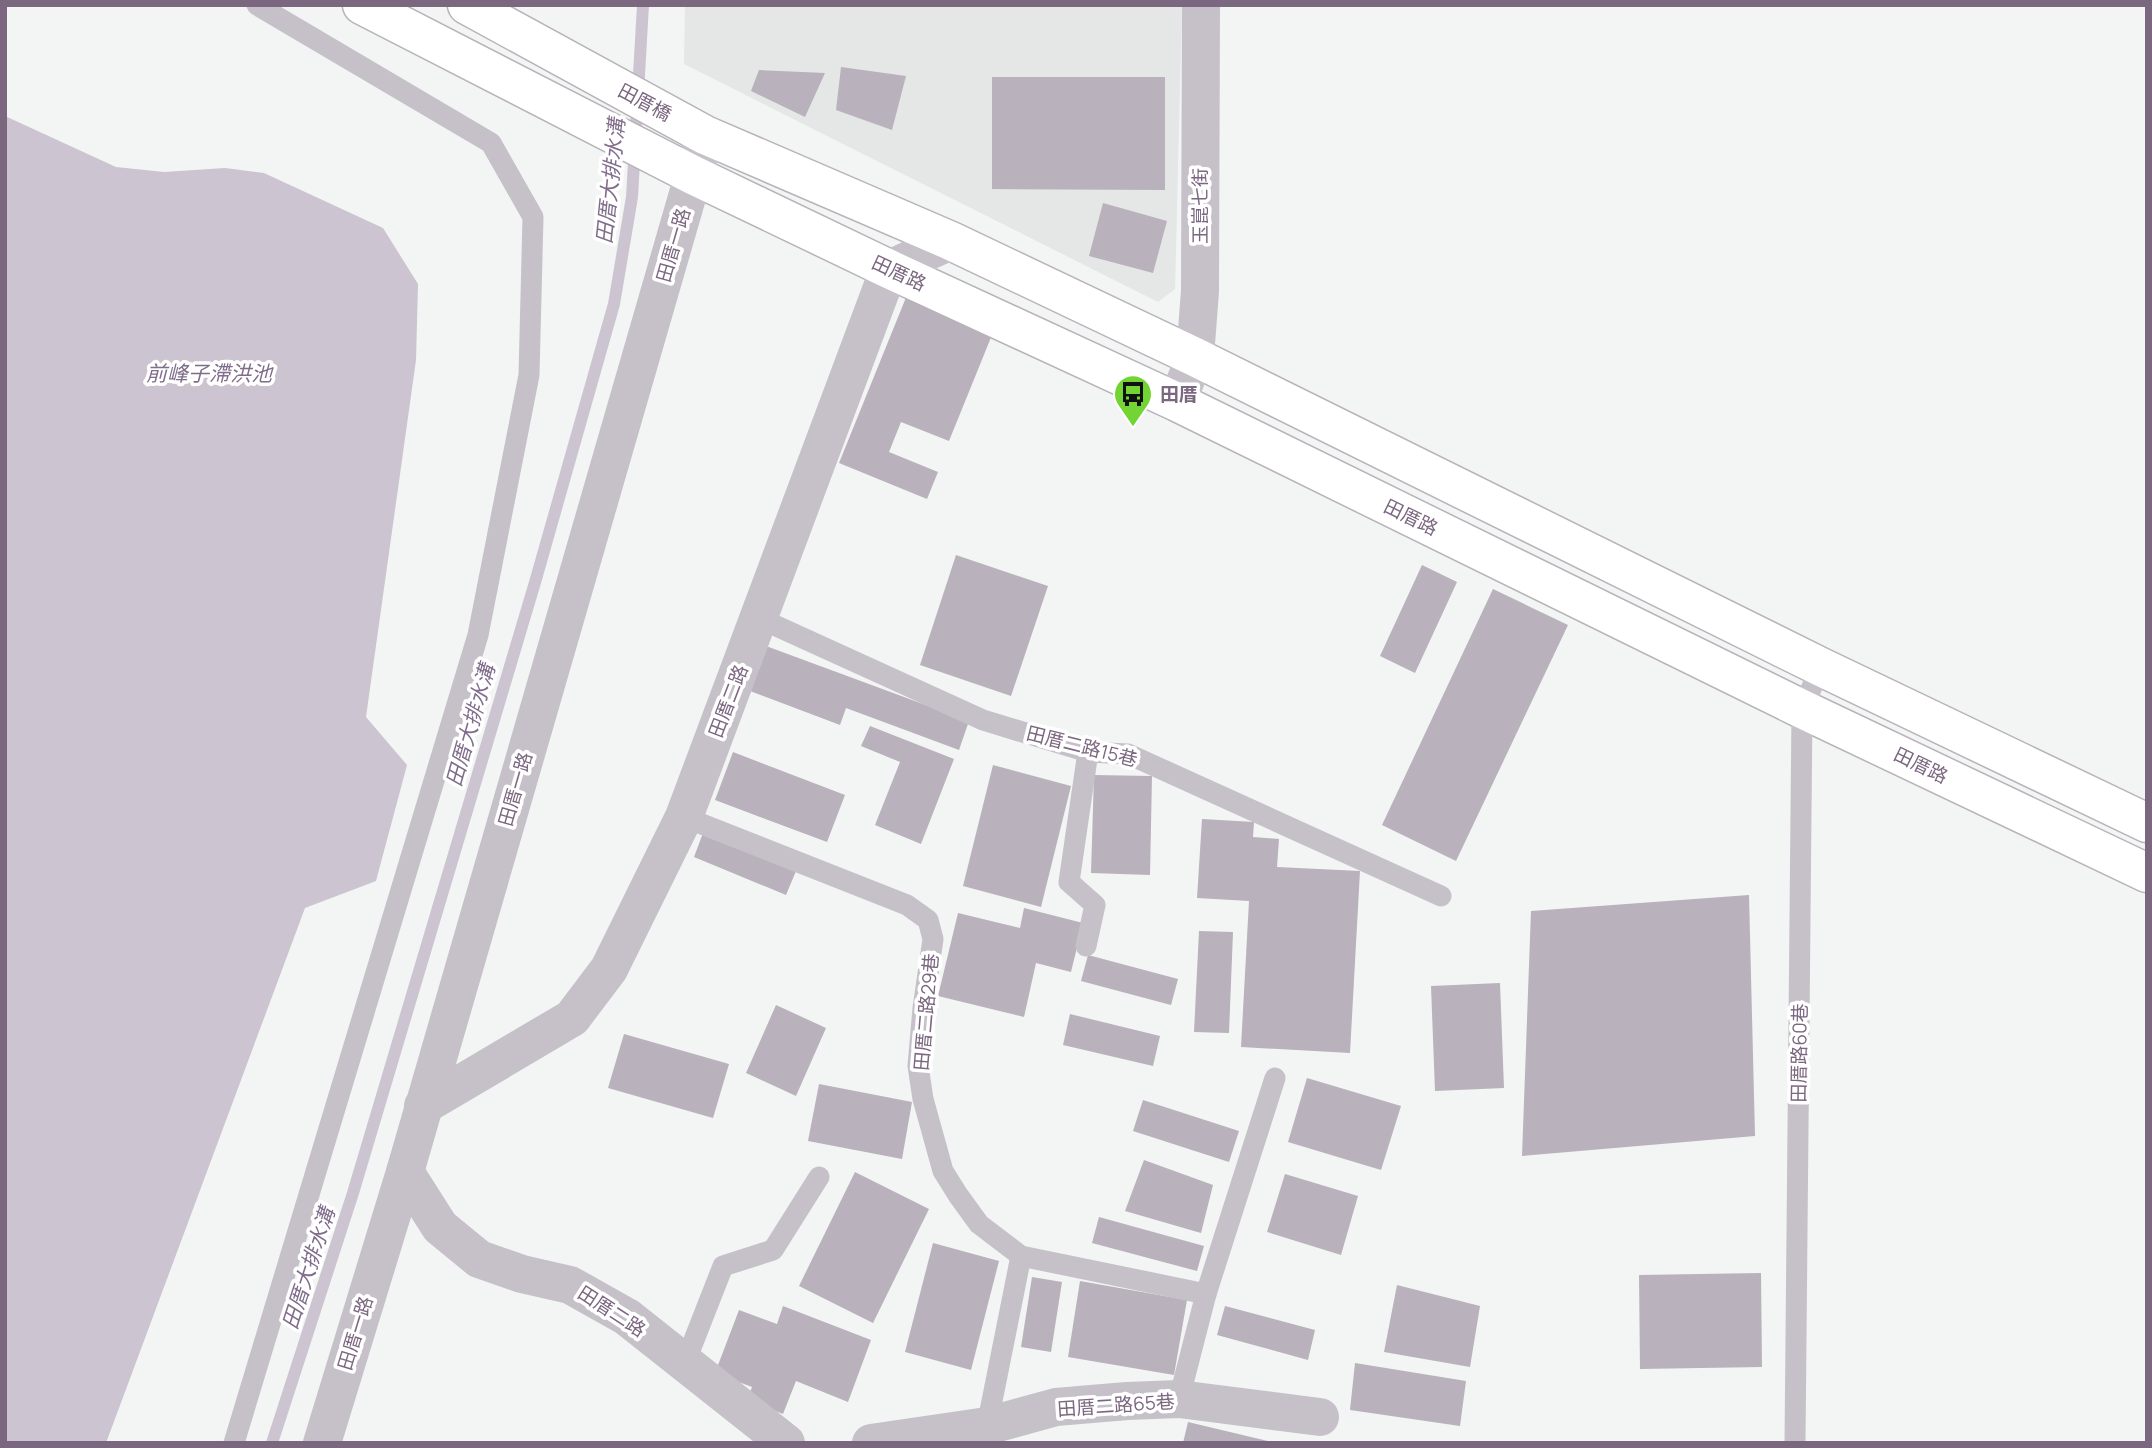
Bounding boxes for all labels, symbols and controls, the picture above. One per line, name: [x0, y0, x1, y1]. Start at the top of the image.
street label: 田厝橋: [614, 77, 676, 127]
water label: 田厝大排水溝: [589, 114, 631, 245]
street label: 玉崑七街: [1187, 168, 1213, 244]
street label: 田厝一路: [650, 205, 696, 285]
street label: 田厝路: [868, 249, 930, 297]
water label: 前峰子滯洪池: [146, 359, 274, 387]
bus stop icon: 田厝: [1112, 373, 1154, 428]
place label: 田厝: [1160, 381, 1198, 407]
street label: 田厝路: [1380, 493, 1442, 541]
water label: 田厝大排水溝: [439, 658, 502, 789]
street label: 田厝二路: [702, 661, 754, 741]
street label: 田厝二路15巷: [1024, 720, 1140, 772]
street label: 田厝路: [1890, 741, 1952, 789]
street label: 田厝一路: [492, 749, 538, 829]
street label: 田厝二路29巷: [908, 952, 944, 1072]
street label: 田厝路60巷: [1785, 1003, 1813, 1103]
water label: 田厝大排水溝: [275, 1201, 342, 1332]
street label: 田厝二路: [573, 1279, 651, 1343]
street label: 田厝一路: [331, 1293, 379, 1373]
street label: 田厝二路65巷: [1056, 1388, 1176, 1422]

